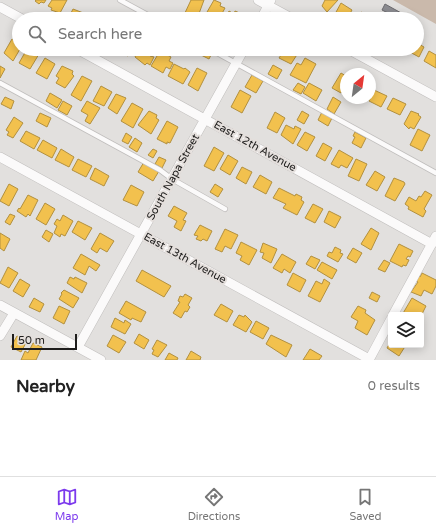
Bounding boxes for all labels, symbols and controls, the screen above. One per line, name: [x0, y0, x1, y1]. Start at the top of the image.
search box: [12, 12, 424, 56]
icon: search: [26, 23, 48, 45]
text: Search here: [58, 25, 142, 43]
north arrow: [340, 68, 376, 104]
street label: East 12th Avenue: [211, 118, 299, 174]
street label: South Napa Street: [144, 132, 202, 222]
street label: East 13th Avenue: [141, 230, 229, 286]
map controls: [388, 312, 424, 348]
button: layers: [388, 312, 424, 348]
scale bar: [12, 332, 77, 351]
text: 50 m: [18, 334, 45, 347]
text: Nearby: [16, 376, 75, 397]
text: 0 results: [368, 378, 420, 394]
tab: Map: [55, 486, 78, 523]
tab: Directions: [188, 486, 240, 523]
tab: Saved: [350, 486, 381, 523]

